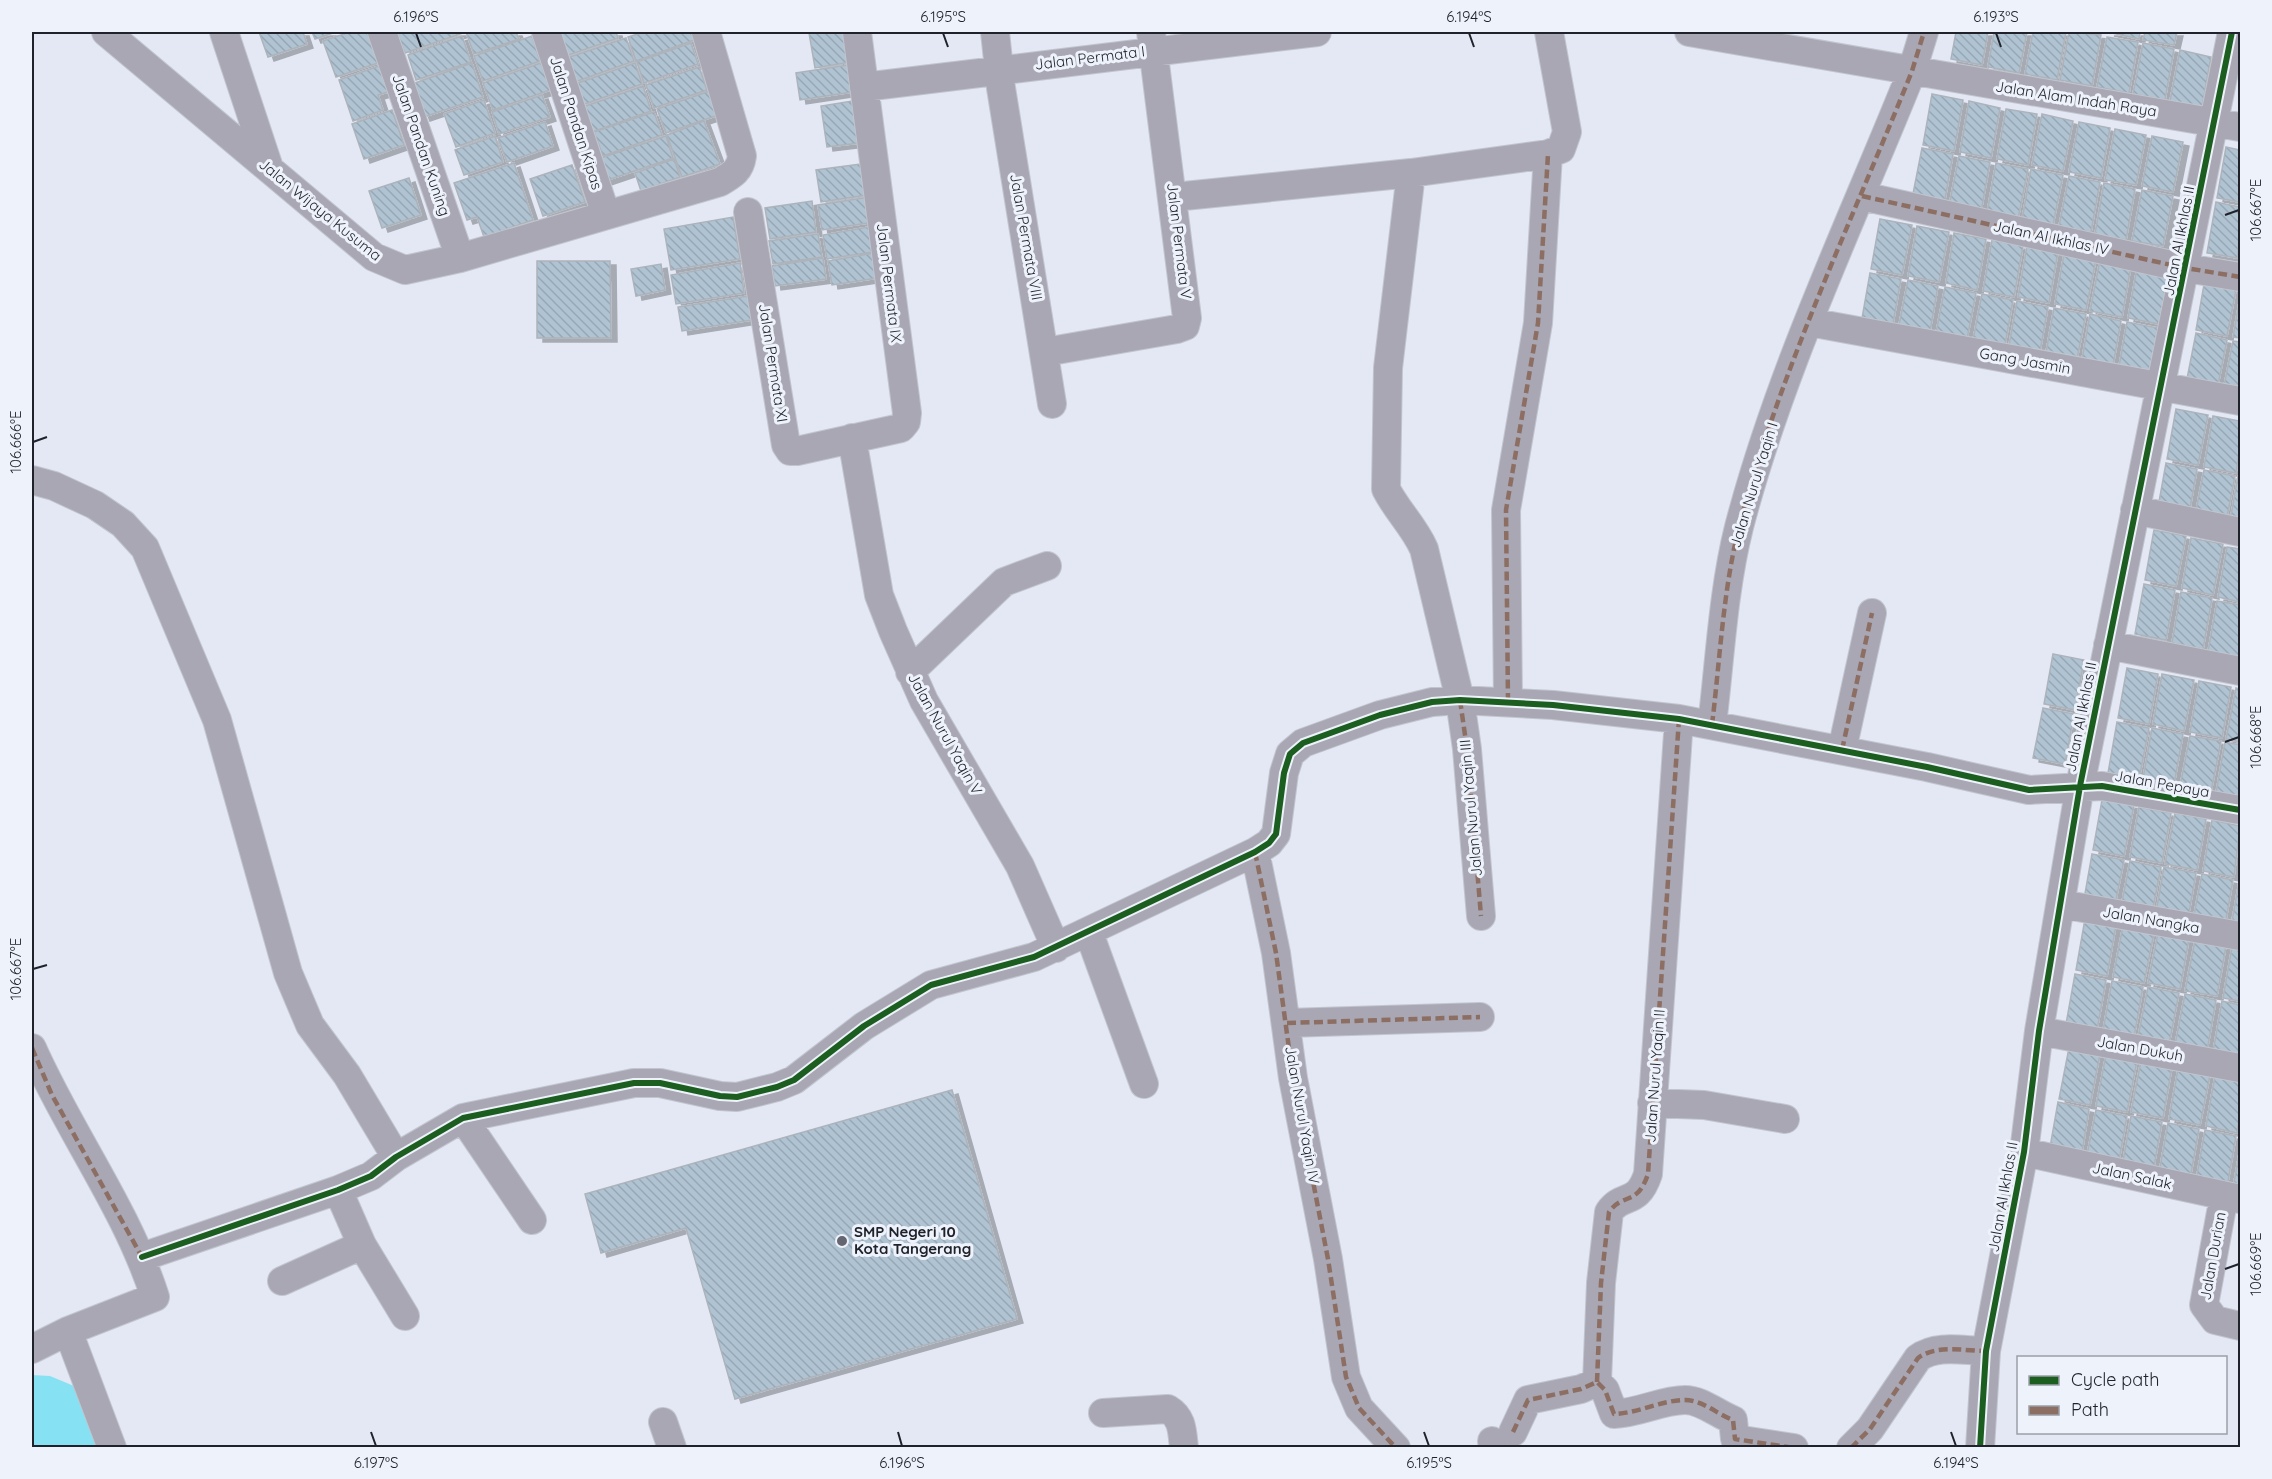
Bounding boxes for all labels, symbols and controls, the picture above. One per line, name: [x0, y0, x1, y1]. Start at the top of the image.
text: 6.196°S: [393, 7, 439, 26]
text: 6.195°S: [920, 7, 966, 26]
text: 6.194°S: [1446, 7, 1492, 26]
text: 6.193°S: [1973, 7, 2019, 26]
street label: Jalan Permata I: [1034, 41, 1146, 74]
street label: Jalan Pandan Kipas: [546, 54, 607, 192]
street label: Jalan Pandan Kuning: [388, 71, 455, 218]
street label: Jalan Alam Indah Raya: [1994, 76, 2158, 121]
street label: Jalan Wijaya Kusuma: [255, 154, 385, 265]
street label: Jalan Permata VIII: [1006, 172, 1047, 302]
text: 106.667°E: [2246, 179, 2265, 241]
street label: Jalan Permata V: [1163, 182, 1196, 300]
street label: Jalan Al Ikhlas II: [2159, 184, 2198, 298]
street label: Jalan Al Ikhlas IV: [1991, 216, 2111, 259]
street label: Jalan Permata IX: [873, 222, 906, 344]
street label: Jalan Permata XI: [755, 302, 792, 424]
street label: Gang Jasmin: [1978, 343, 2072, 378]
text: 106.666°E: [6, 411, 25, 473]
street label: Jalan Nurul Yaqin I: [1725, 420, 1782, 550]
street label: Jalan Al Ikhlas II: [2061, 660, 2100, 774]
street label: Jalan Nurul Yaqin V: [904, 670, 987, 798]
text: 106.668°E: [2246, 705, 2265, 769]
street label: Jalan Nurul Yaqin III: [1455, 739, 1486, 877]
street label: Jalan Pepaya: [2113, 766, 2211, 801]
street label: Jalan Nangka: [2101, 902, 2201, 937]
text: 106.667°E: [6, 938, 25, 1000]
street label: Jalan Nurul Yaqin II: [1640, 1009, 1669, 1143]
street label: Jalan Dukuh: [2095, 1032, 2185, 1065]
street label: Jalan Nurul Yaqin IV: [1281, 1044, 1324, 1186]
street label: Jalan Al Ikhlas II: [1983, 1140, 2022, 1254]
street label: Jalan Salak: [2090, 1158, 2174, 1193]
street label: Jalan Durian: [2195, 1210, 2230, 1301]
place label: SMP Negeri 10 Kota Tangerang: [854, 1222, 971, 1258]
text: 106.669°E: [2246, 1232, 2265, 1296]
marker: SMP Negeri 10 Kota Tangerang: [835, 1234, 849, 1248]
legend: [2017, 1356, 2227, 1434]
text: Cycle path: [2071, 1368, 2159, 1391]
text: Path: [2071, 1398, 2109, 1421]
text: 6.197°S: [354, 1453, 398, 1472]
text: 6.196°S: [879, 1453, 925, 1472]
text: 6.195°S: [1406, 1453, 1452, 1472]
text: 6.194°S: [1933, 1453, 1979, 1472]

